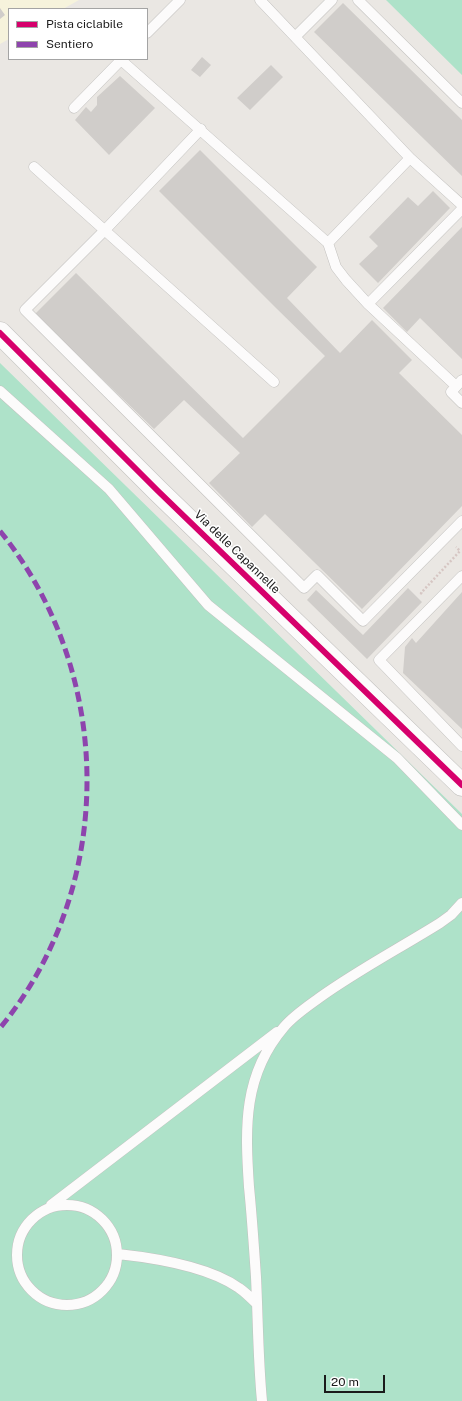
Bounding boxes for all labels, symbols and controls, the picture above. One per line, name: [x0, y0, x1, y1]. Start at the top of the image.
legend: [8, 8, 148, 60]
text: Pista ciclabile: [46, 17, 123, 31]
text: Sentiero: [46, 37, 93, 51]
street label: Via delle Capannelle: [191, 507, 283, 597]
scale bar: [326, 1367, 387, 1393]
text: 20 m: [331, 1375, 359, 1389]

